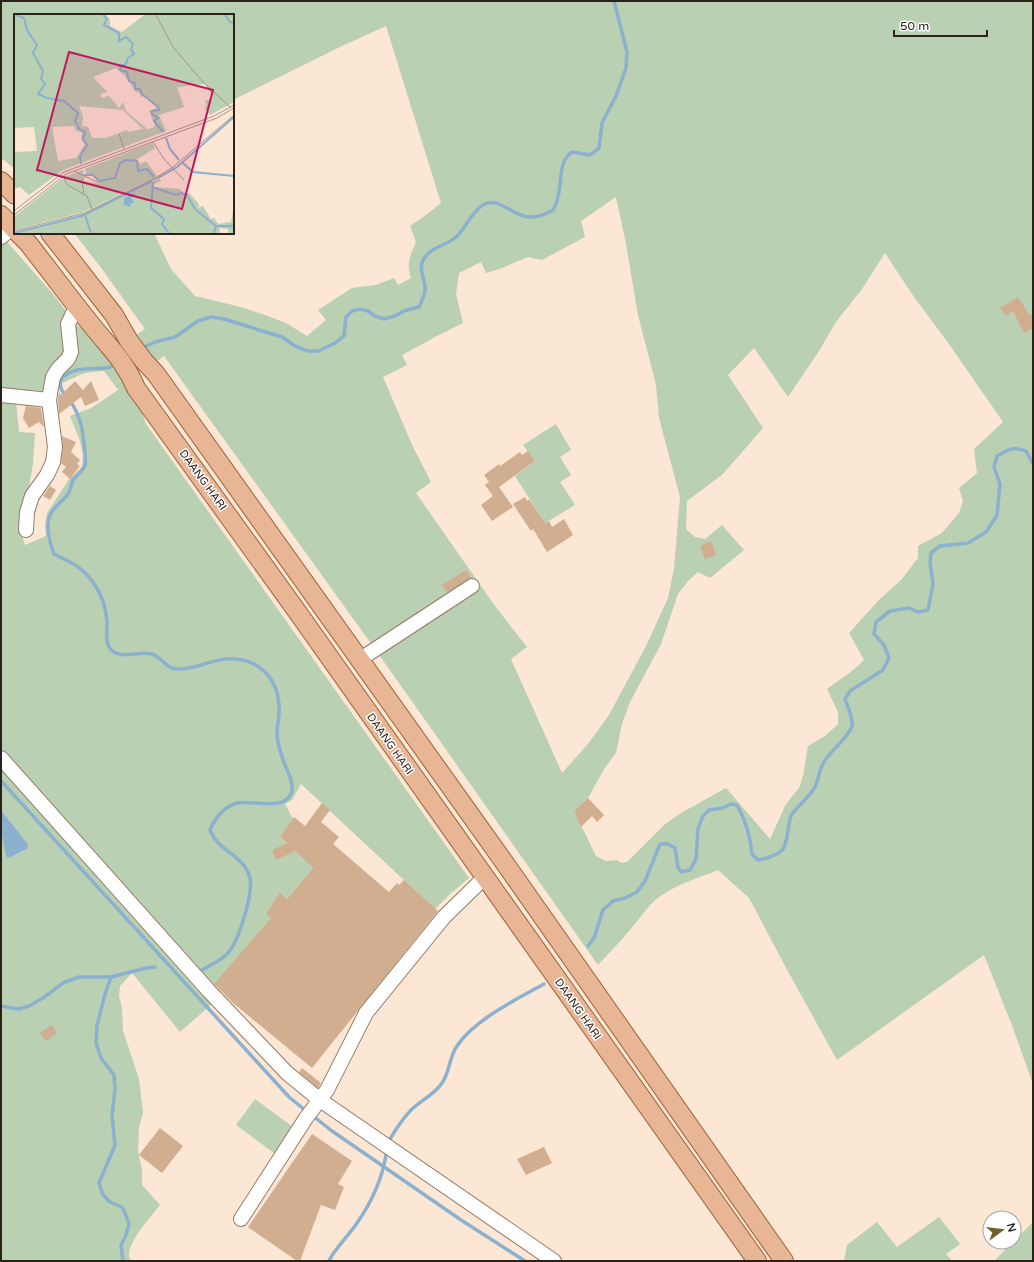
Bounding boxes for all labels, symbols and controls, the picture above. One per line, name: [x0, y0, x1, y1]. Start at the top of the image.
scale bar: [894, 12, 987, 38]
inset map: [14, 14, 234, 234]
text: 50 m: [900, 19, 929, 33]
street label: DAANG HARI: [177, 447, 229, 513]
street label: DAANG HARI: [364, 711, 416, 777]
street label: DAANG HARI: [552, 976, 604, 1042]
north arrow: [982, 1210, 1022, 1250]
text: N: [1004, 1222, 1019, 1233]

